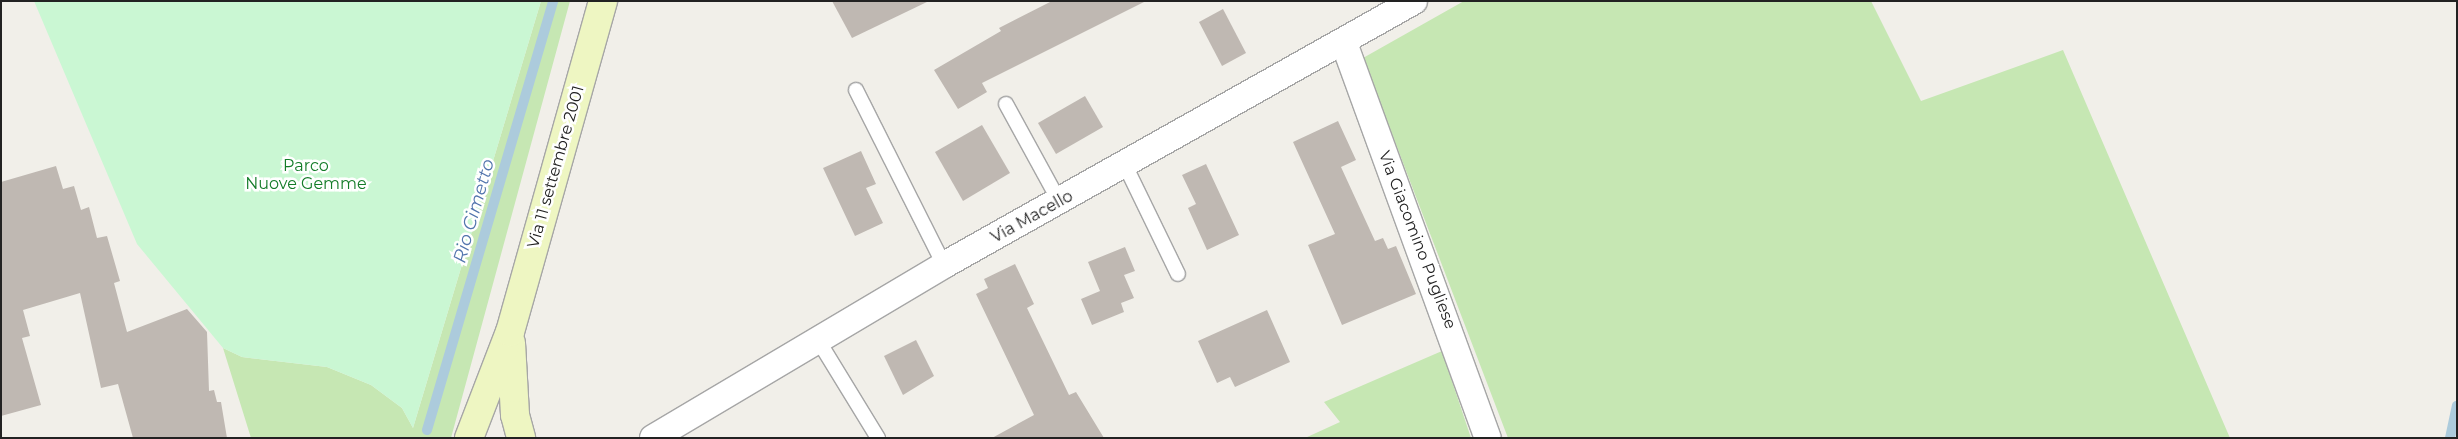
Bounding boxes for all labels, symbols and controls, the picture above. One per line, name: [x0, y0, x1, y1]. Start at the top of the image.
street label: Via 11 settembre 2001: [524, 84, 588, 250]
street label: Via Giacomino Pugliese: [1374, 148, 1460, 332]
park label: Parco Nuove Gemme: [245, 156, 367, 194]
water label: Rio Cimetto: [449, 157, 499, 265]
street label: Via Macello: [988, 187, 1076, 247]

